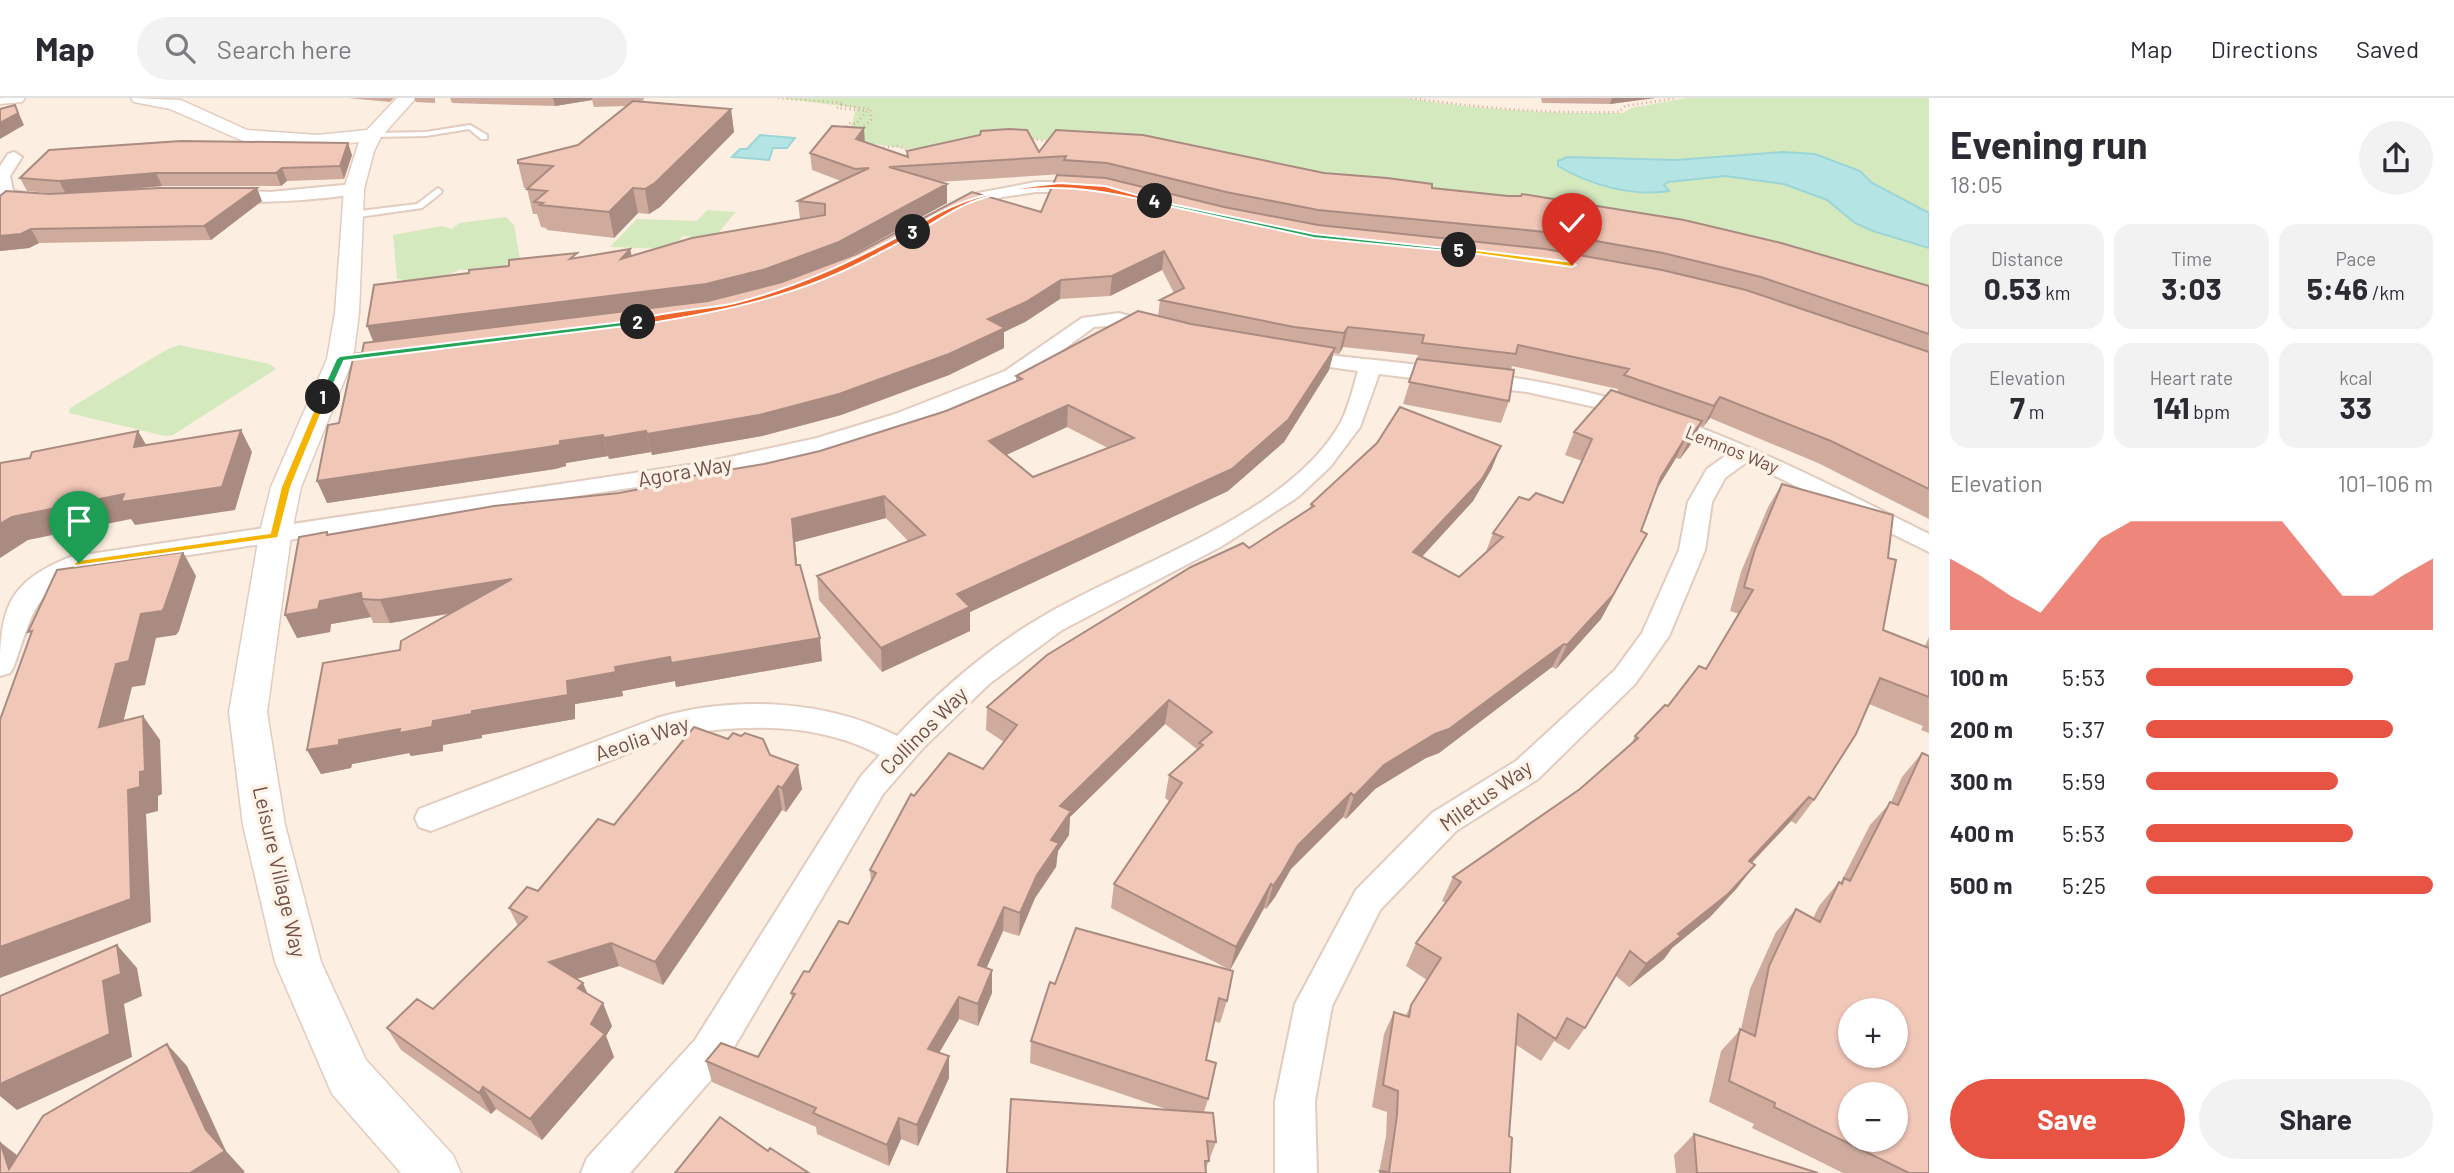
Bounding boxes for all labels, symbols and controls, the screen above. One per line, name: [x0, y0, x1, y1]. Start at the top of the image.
search box: [137, 17, 627, 80]
text: Map: [35, 28, 95, 68]
icon: search: [161, 29, 199, 67]
text: Search here: [217, 33, 352, 64]
text: Map: [2130, 34, 2173, 63]
text: Directions: [2211, 34, 2318, 63]
text: Saved: [2356, 34, 2419, 63]
text: Evening run: [1950, 121, 2148, 167]
button: share: [2359, 121, 2433, 195]
text: 18:05: [1950, 170, 2003, 198]
pin: 4: [1138, 184, 1172, 218]
text: 4: [1149, 189, 1160, 212]
pin: [1542, 193, 1602, 265]
icon: check: [1553, 204, 1591, 242]
pin: 3: [895, 214, 930, 250]
text: 3: [907, 220, 918, 243]
pin: 5: [1442, 232, 1476, 268]
text: 5: [1453, 238, 1464, 261]
text: Distance: [1991, 247, 2063, 270]
text: Time: [2171, 247, 2212, 270]
text: Pace: [2335, 247, 2376, 270]
text: 0.53: [1984, 270, 2041, 306]
text: 3:03: [2161, 270, 2222, 306]
text: 5:46: [2307, 270, 2368, 306]
text: km: [2041, 281, 2070, 304]
text: /km: [2368, 281, 2405, 304]
pin: 2: [620, 304, 656, 340]
text: 2: [632, 310, 643, 333]
text: Elevation: [1989, 366, 2065, 389]
text: Heart rate: [2150, 366, 2233, 389]
text: kcal: [2339, 366, 2372, 389]
pin: 1: [306, 380, 340, 414]
text: 1: [319, 385, 326, 408]
text: 7: [2010, 389, 2025, 425]
text: 141: [2153, 389, 2190, 425]
text: 33: [2340, 389, 2372, 425]
text: m: [2025, 400, 2044, 423]
text: bpm: [2190, 400, 2230, 423]
street label: Lemnos Way: [1683, 420, 1782, 478]
street label: Agora Way: [636, 450, 734, 491]
text: Elevation: [1950, 469, 2043, 497]
text: 101–106 m: [2338, 469, 2433, 497]
pin: [49, 491, 109, 563]
icon: arrive: [60, 502, 98, 540]
text: 100 m: [1950, 663, 2008, 691]
text: 5:53: [2062, 663, 2105, 691]
street label: Collinos Way: [874, 681, 972, 779]
street label: Aeolia Way: [591, 710, 692, 765]
text: 200 m: [1950, 715, 2013, 743]
text: 5:37: [2062, 715, 2104, 743]
street label: Miletus Way: [1434, 754, 1536, 836]
text: 300 m: [1950, 767, 2012, 795]
text: 5:59: [2062, 767, 2105, 795]
street label: Leisure Village Way: [249, 783, 312, 960]
text: 400 m: [1950, 819, 2014, 847]
text: 5:53: [2062, 819, 2105, 847]
text: 500 m: [1950, 871, 2012, 899]
text: 5:25: [2062, 871, 2106, 899]
map controls: [1838, 998, 1908, 1152]
button: +: [1838, 998, 1908, 1068]
button: Save: [1950, 1079, 2185, 1159]
button: Share: [2199, 1079, 2433, 1159]
button: −: [1838, 1082, 1908, 1152]

